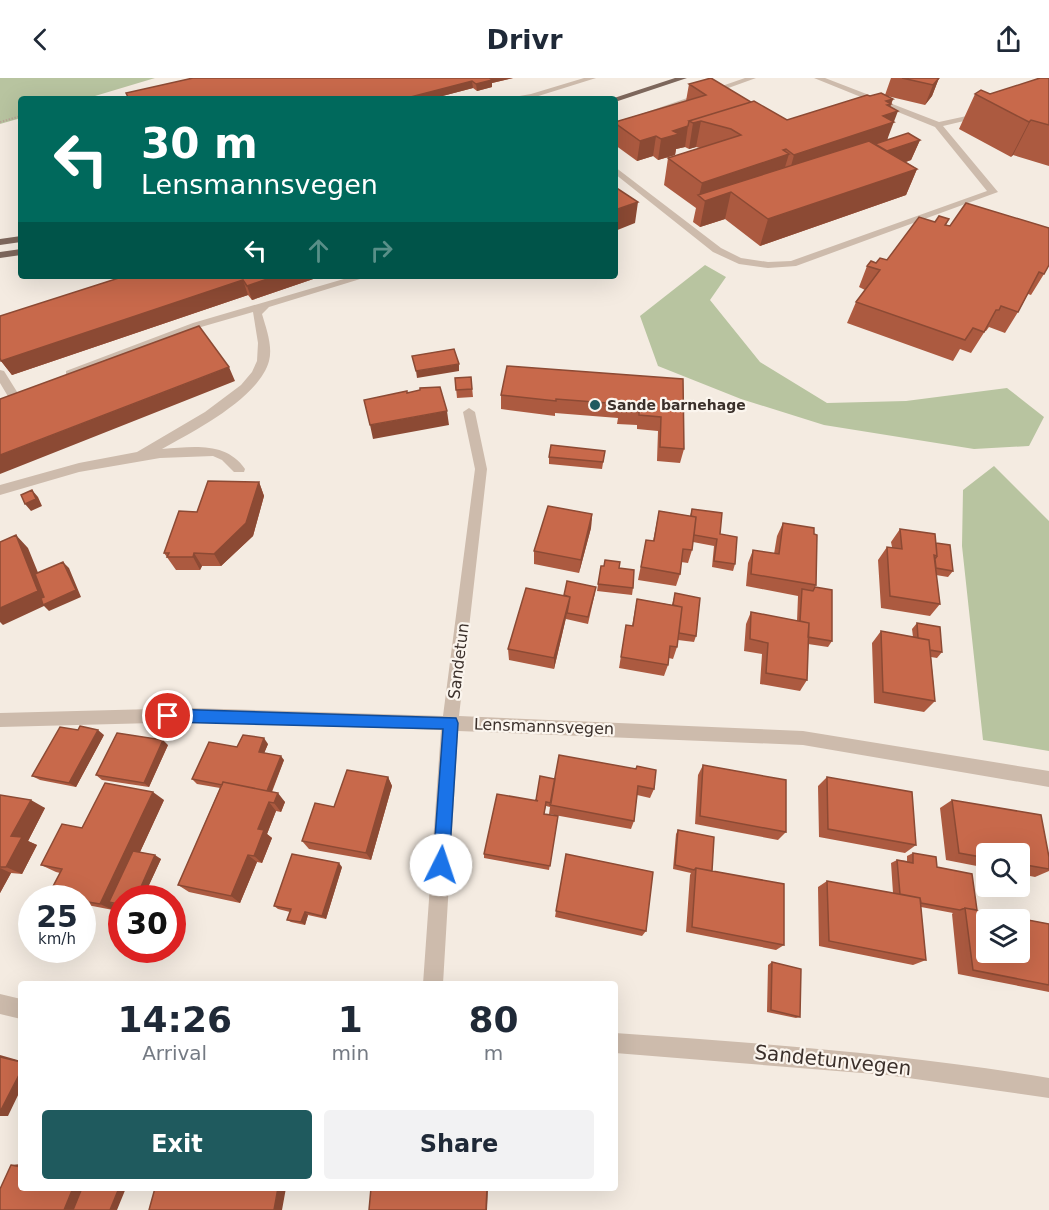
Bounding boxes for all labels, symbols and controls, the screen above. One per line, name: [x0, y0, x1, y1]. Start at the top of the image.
icon: back: [24, 23, 57, 56]
icon: share: [992, 23, 1025, 56]
text: Drivr: [487, 24, 562, 55]
text: 30 m: [141, 119, 258, 168]
icon: left: [42, 120, 120, 198]
text: Lensmannsvegen: [141, 169, 378, 200]
icon: left: [239, 234, 272, 267]
icon: ahead: [302, 234, 335, 267]
icon: right: [365, 234, 398, 267]
place label: Sande barnehage: [607, 397, 746, 413]
marker: Sande barnehage: [588, 398, 602, 412]
street label: Sandetun: [444, 622, 473, 700]
pin: [142, 690, 193, 741]
icon: arrive: [151, 699, 184, 732]
street label: Lensmannsvegen: [473, 715, 614, 738]
position arrow: [409, 833, 473, 897]
map controls: [976, 843, 1030, 963]
button: search: [976, 843, 1030, 897]
speed limit sign: 30: [108, 885, 186, 963]
text: 25: [36, 899, 78, 934]
button: layers: [976, 909, 1030, 963]
text: km/h: [38, 930, 76, 948]
text: 14:26: [117, 999, 232, 1040]
text: 1: [338, 999, 363, 1040]
text: 80: [468, 999, 519, 1040]
street label: Sandetunvegen: [753, 1040, 913, 1080]
text: Arrival: [142, 1041, 207, 1065]
text: min: [331, 1041, 369, 1065]
text: m: [484, 1041, 503, 1065]
button: Exit: [42, 1110, 312, 1179]
button: Share: [324, 1110, 594, 1179]

